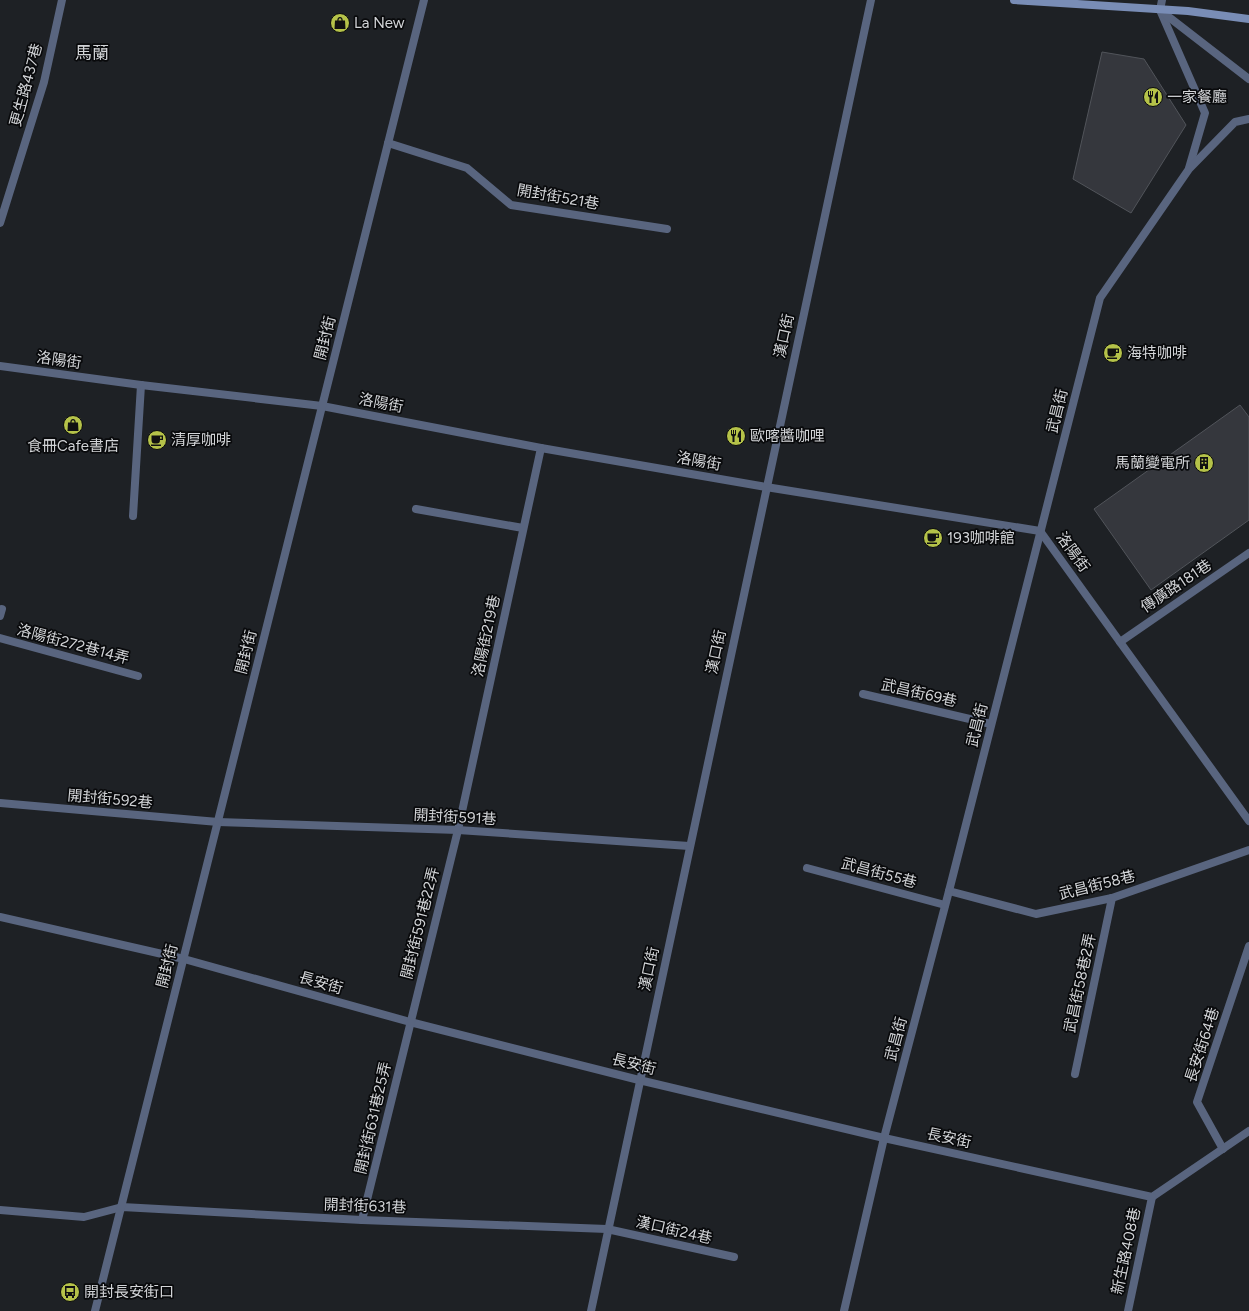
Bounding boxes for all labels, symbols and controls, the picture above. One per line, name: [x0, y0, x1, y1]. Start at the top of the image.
shop icon: La New: [329, 12, 351, 34]
place label: La New: [354, 14, 405, 32]
street label: 更生路437巷: [6, 41, 46, 129]
district label: 馬蘭: [75, 43, 109, 63]
restaurant icon: 一家餐廳: [1142, 86, 1164, 108]
place label: 一家餐廳: [1167, 88, 1227, 106]
street label: 開封街521巷: [515, 181, 601, 213]
street label: 漢口街: [771, 312, 797, 360]
street label: 開封街: [311, 314, 339, 362]
cafe icon: 海特咖啡: [1102, 342, 1124, 364]
place label: 海特咖啡: [1127, 344, 1187, 362]
street label: 洛陽街: [35, 348, 83, 372]
street label: 武昌街: [1043, 387, 1071, 435]
street label: 洛陽街: [357, 390, 405, 416]
shop icon: 食冊Cafe書店: [62, 414, 84, 436]
restaurant icon: 歐喀醬咖哩: [725, 425, 747, 447]
place label: 歐喀醬咖哩: [750, 427, 825, 445]
cafe icon: 清厚咖啡: [146, 429, 168, 451]
place label: 清厚咖啡: [171, 431, 231, 449]
place label: 食冊Cafe書店: [27, 437, 119, 455]
street label: 洛陽街: [675, 448, 723, 474]
building icon: 馬蘭變電所: [1193, 452, 1215, 474]
place label: 馬蘭變電所: [1115, 454, 1190, 472]
cafe icon: 193咖啡館: [922, 527, 944, 549]
place label: 193咖啡館: [947, 529, 1015, 547]
street label: 洛陽街: [1052, 529, 1094, 575]
street label: 傳廣路181巷: [1137, 556, 1215, 616]
street label: 洛陽街219巷: [469, 593, 503, 679]
street label: 洛陽街272巷14弄: [15, 620, 131, 668]
street label: 開封街: [232, 628, 260, 676]
street label: 漢口街: [703, 628, 729, 676]
street label: 武昌街69巷: [879, 676, 959, 710]
street label: 武昌街: [963, 701, 991, 749]
street label: 開封街592巷: [67, 786, 153, 812]
street label: 開封街591巷: [413, 806, 497, 828]
street label: 武昌街55巷: [839, 854, 919, 892]
street label: 開封街591巷22弄: [397, 865, 443, 981]
street label: 武昌街58巷: [1057, 867, 1137, 903]
street label: 武昌街58巷2弄: [1061, 932, 1099, 1034]
street label: 開封街: [153, 942, 181, 990]
street label: 漢口街: [636, 945, 662, 993]
street label: 長安街: [297, 968, 345, 998]
street label: 長安街64巷: [1181, 1005, 1223, 1085]
street label: 武昌街: [881, 1015, 911, 1063]
street label: 長安街: [610, 1050, 658, 1078]
street label: 開封街631巷25弄: [351, 1060, 395, 1176]
street label: 長安街: [925, 1125, 973, 1151]
street label: 開封街631巷: [323, 1196, 407, 1216]
street label: 新生路408巷: [1108, 1206, 1144, 1296]
street label: 漢口街24巷: [634, 1212, 714, 1248]
bus stop icon: 開封長安街口: [59, 1281, 81, 1303]
place label: 開封長安街口: [84, 1283, 174, 1301]

